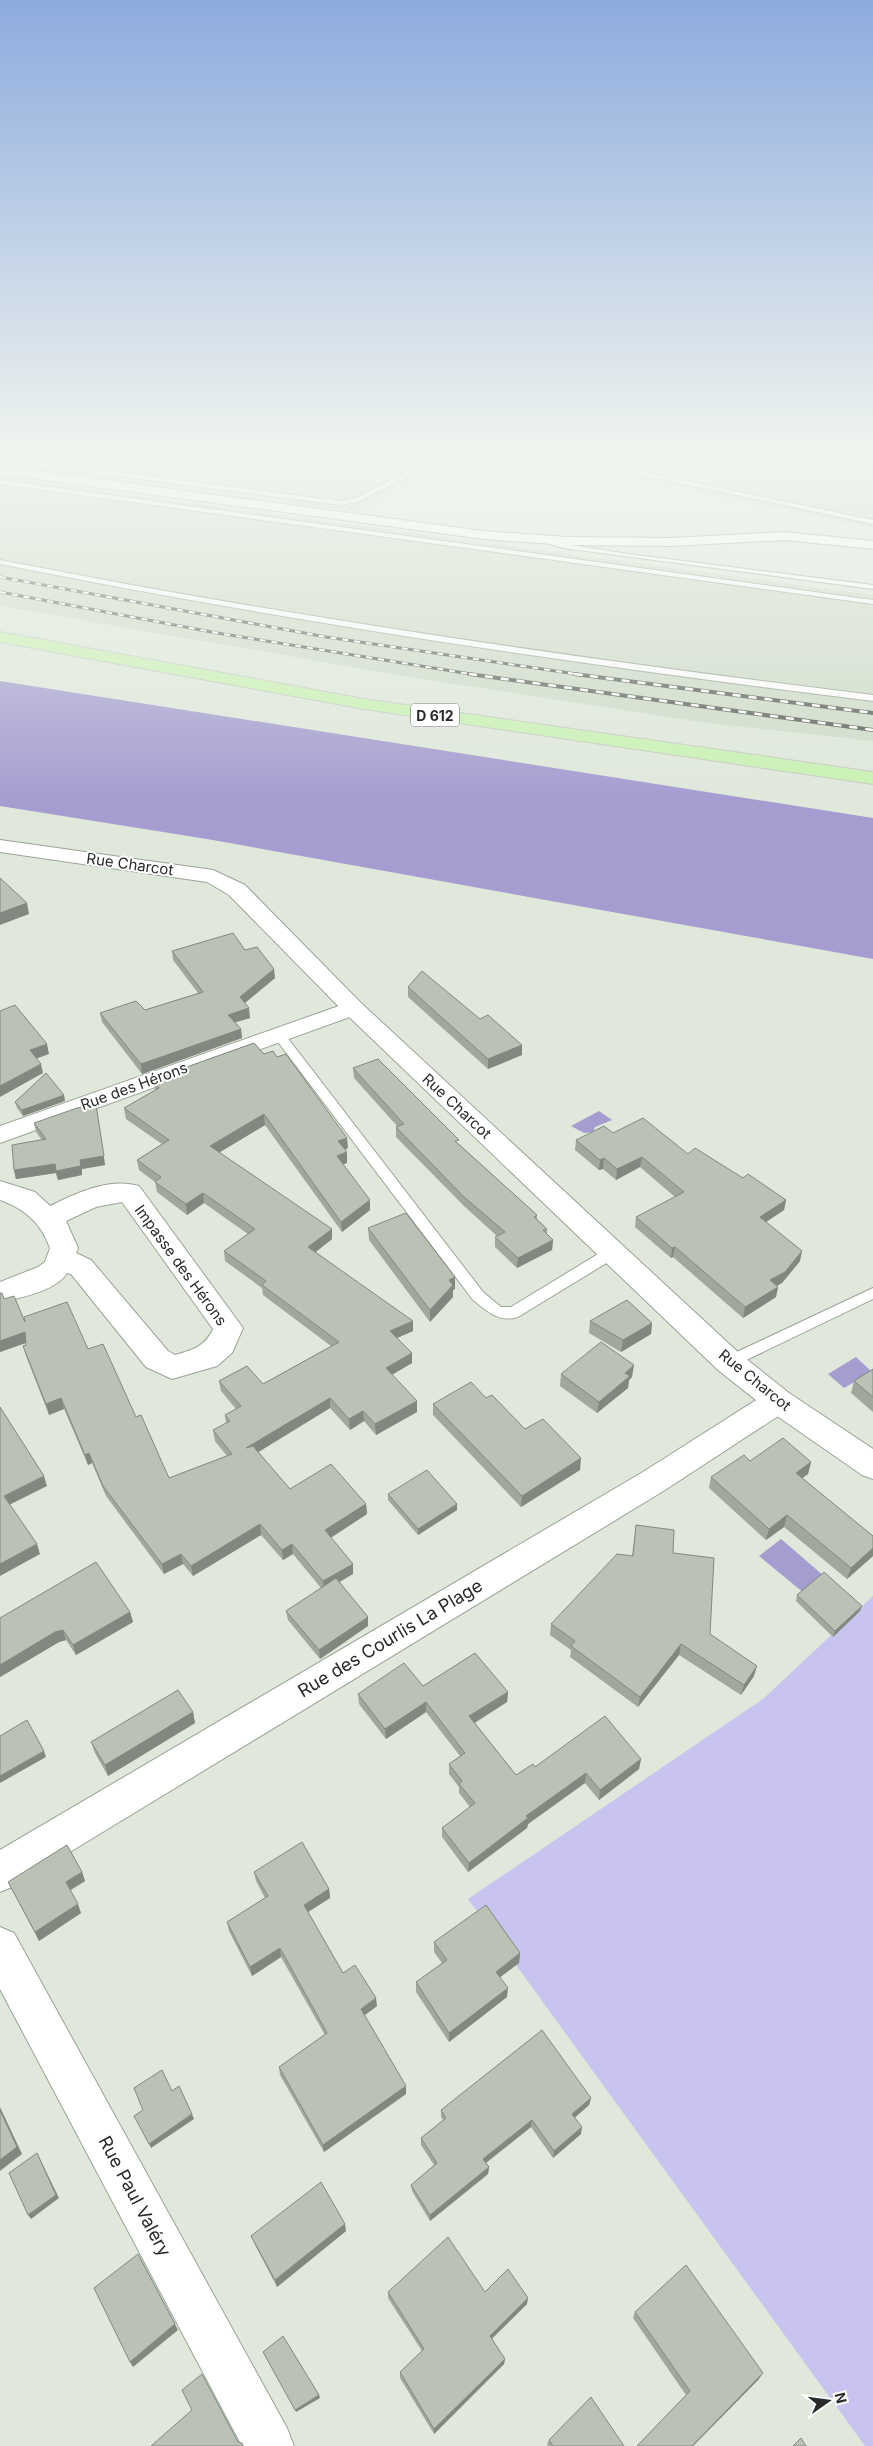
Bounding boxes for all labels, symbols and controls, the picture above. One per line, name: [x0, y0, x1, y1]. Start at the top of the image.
road number: D 612: [411, 704, 459, 726]
street label: Rue Charcot: [85, 848, 175, 880]
street label: Rue des Hérons: [78, 1058, 190, 1114]
street label: Rue Charcot: [418, 1069, 496, 1143]
street label: Impasse des Hérons: [131, 1201, 231, 1329]
street label: Rue Charcot: [715, 1345, 795, 1415]
street label: Rue des Courlis La Plage: [294, 1574, 486, 1702]
street label: Rue Paul Valéry: [94, 2132, 176, 2260]
north arrow: [803, 2376, 853, 2426]
text: N: [832, 2391, 851, 2405]

